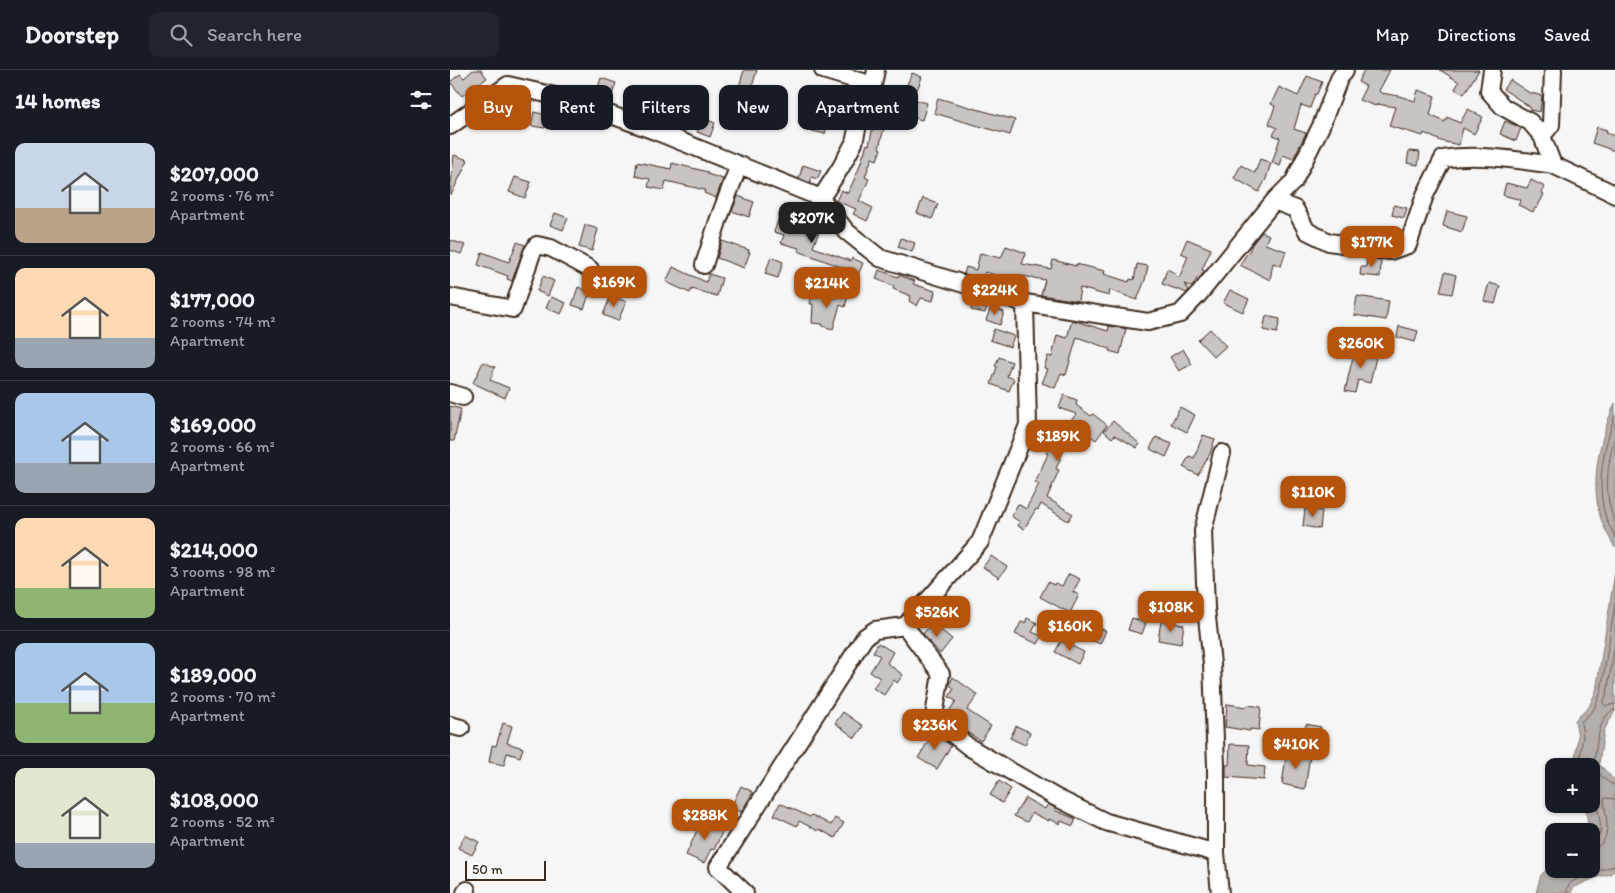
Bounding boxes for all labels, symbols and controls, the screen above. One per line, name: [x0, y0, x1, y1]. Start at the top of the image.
search box: [149, 12, 499, 57]
text: Doorstep: [25, 20, 119, 49]
icon: search: [167, 21, 195, 49]
text: Search here: [207, 23, 302, 46]
text: Map: [1376, 24, 1409, 46]
text: Directions: [1437, 24, 1516, 46]
text: Saved: [1544, 24, 1590, 46]
chip: Buy: [465, 85, 531, 130]
chip: Rent: [541, 85, 613, 130]
chip: Filters: [623, 85, 709, 130]
chip: New: [719, 85, 788, 130]
chip: Apartment: [798, 85, 918, 130]
icon: filters: [407, 86, 435, 114]
text: 14 homes: [15, 88, 100, 113]
text: $207,000: [170, 161, 259, 186]
icon: home: [55, 163, 115, 223]
text: 2 rooms · 76 m²: [170, 186, 274, 205]
pin: $207K: [777, 202, 847, 244]
text: Apartment: [170, 205, 245, 224]
text: $207K: [790, 208, 834, 227]
pin: $177K: [1337, 226, 1407, 268]
text: $177K: [1351, 232, 1393, 251]
pin: $169K: [579, 266, 649, 308]
pin: $214K: [792, 266, 862, 309]
text: $169K: [593, 272, 635, 291]
text: $214K: [805, 273, 849, 292]
pin: $224K: [960, 274, 1030, 316]
text: $224K: [973, 280, 1017, 299]
text: $177,000: [170, 287, 255, 312]
icon: home: [55, 288, 115, 348]
text: 2 rooms · 74 m²: [170, 312, 275, 331]
pin: $260K: [1326, 326, 1396, 369]
text: Apartment: [170, 331, 245, 350]
text: $260K: [1338, 333, 1384, 352]
text: $169,000: [170, 412, 256, 437]
icon: home: [55, 413, 115, 473]
pin: $189K: [1023, 420, 1093, 462]
text: $189K: [1037, 426, 1079, 445]
text: 2 rooms · 66 m²: [170, 437, 275, 456]
text: Apartment: [170, 456, 245, 475]
pin: $110K: [1278, 476, 1348, 518]
text: $110K: [1291, 482, 1335, 501]
text: $214,000: [170, 537, 258, 562]
icon: home: [55, 538, 115, 598]
text: 3 rooms · 98 m²: [170, 562, 275, 581]
text: Apartment: [170, 581, 245, 600]
pin: $108K: [1136, 590, 1206, 633]
pin: $526K: [902, 596, 972, 638]
text: $108K: [1149, 597, 1193, 616]
text: $526K: [915, 602, 959, 621]
pin: $160K: [1035, 610, 1105, 652]
text: $160K: [1048, 616, 1092, 635]
text: $189,000: [170, 662, 257, 687]
icon: home: [55, 663, 115, 723]
text: 2 rooms · 70 m²: [170, 687, 276, 706]
text: Apartment: [170, 706, 245, 725]
pin: $236K: [900, 708, 970, 751]
text: $236K: [913, 715, 957, 734]
pin: $410K: [1261, 728, 1331, 770]
text: $410K: [1273, 734, 1319, 753]
map controls: [1545, 758, 1600, 878]
button: +: [1545, 758, 1600, 813]
text: $108,000: [170, 787, 259, 812]
icon: home: [55, 788, 115, 848]
pin: $288K: [670, 798, 740, 841]
text: $288K: [683, 805, 727, 824]
text: 2 rooms · 52 m²: [170, 812, 275, 831]
button: −: [1545, 823, 1600, 878]
text: Apartment: [170, 831, 245, 850]
scale bar: [465, 858, 546, 881]
text: 50 m: [472, 861, 503, 878]

